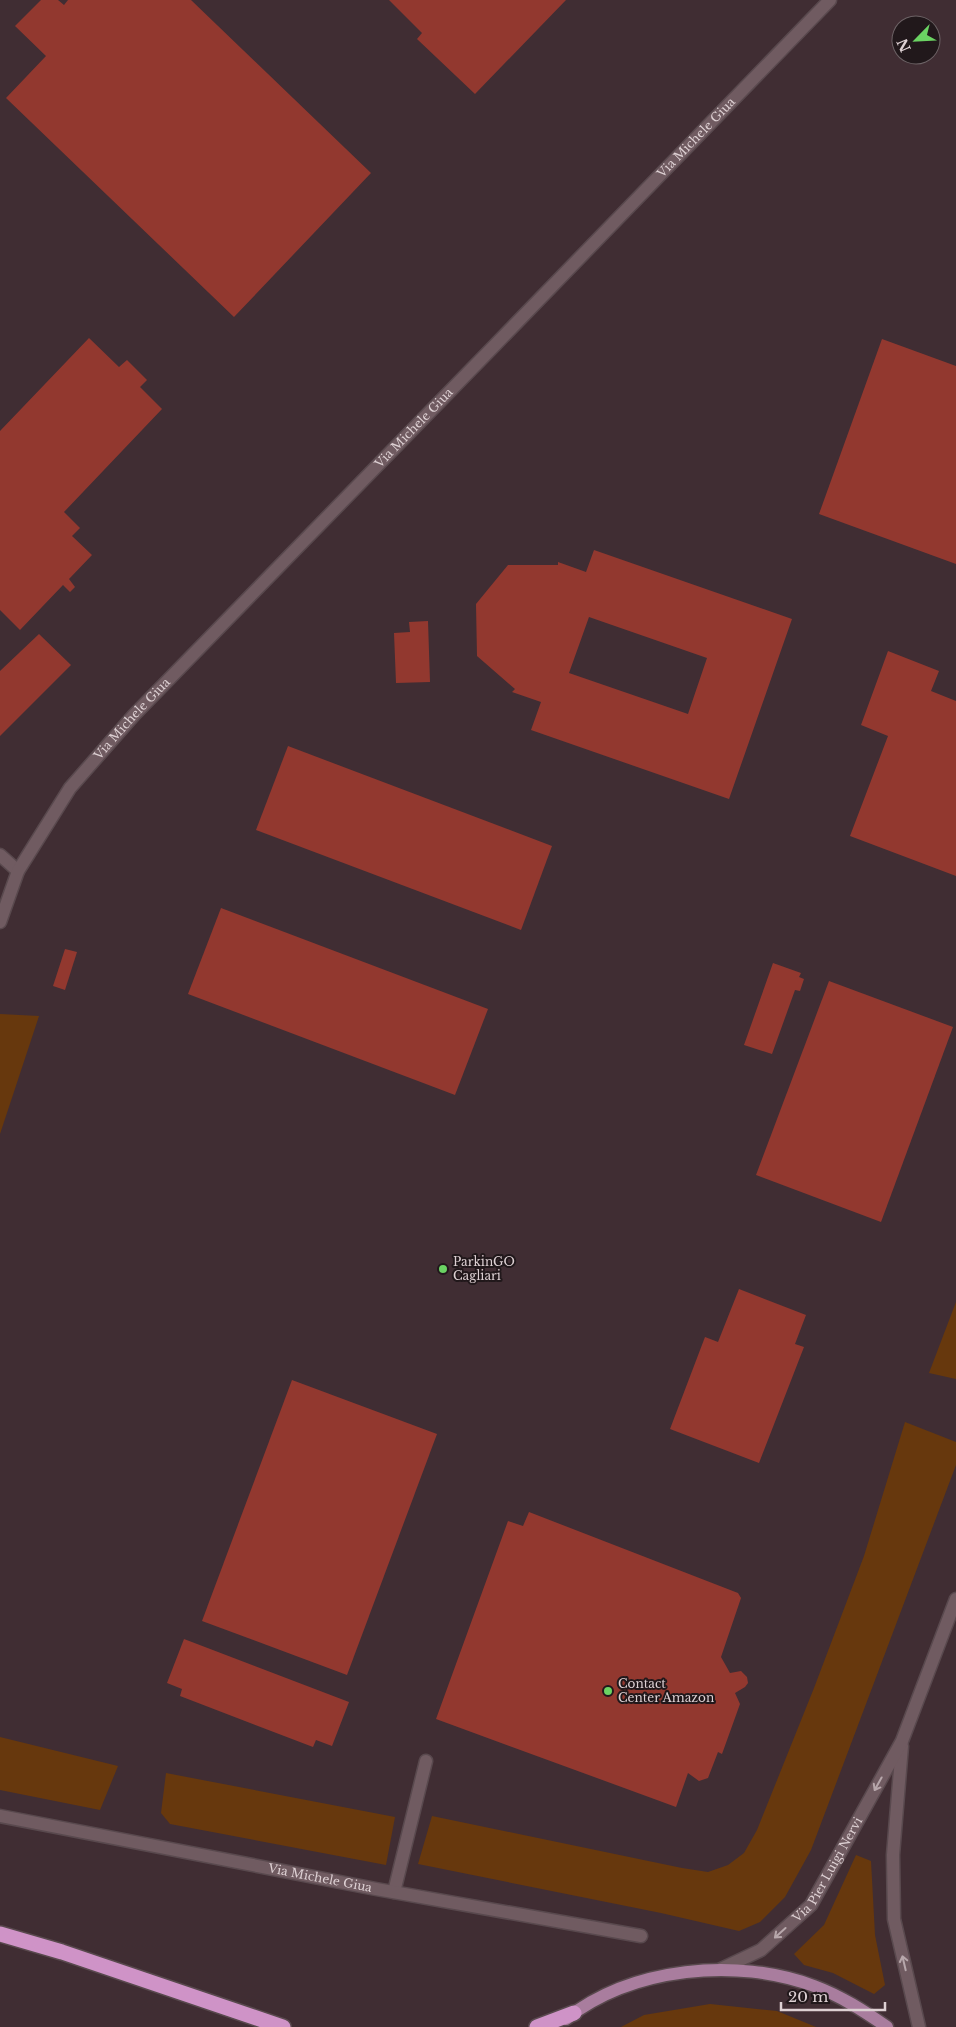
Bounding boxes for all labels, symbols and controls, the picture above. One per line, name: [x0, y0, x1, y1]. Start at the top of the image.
north arrow: [891, 15, 941, 65]
text: N: [893, 36, 915, 55]
street label: Via Michele Giua: [653, 94, 738, 181]
street label: Via Michele Giua: [371, 384, 456, 471]
street label: Via Michele Giua: [90, 674, 173, 763]
place label: ParkinGO Cagliari: [453, 1254, 515, 1283]
marker: ParkinGO Cagliari: [437, 1263, 449, 1275]
place label: Contact Center Amazon: [618, 1676, 714, 1705]
marker: Contact Center Amazon: [602, 1685, 614, 1697]
one-way arrow: [873, 1776, 883, 1791]
street label: Via Pier Luigi Nervi: [788, 1814, 865, 1926]
street label: Via Michele Giua: [266, 1860, 374, 1895]
one-way arrow: [774, 1927, 787, 1938]
one-way arrow: [899, 1955, 908, 1971]
scale bar: [781, 1980, 885, 2012]
text: 20 m: [788, 1987, 828, 2006]

